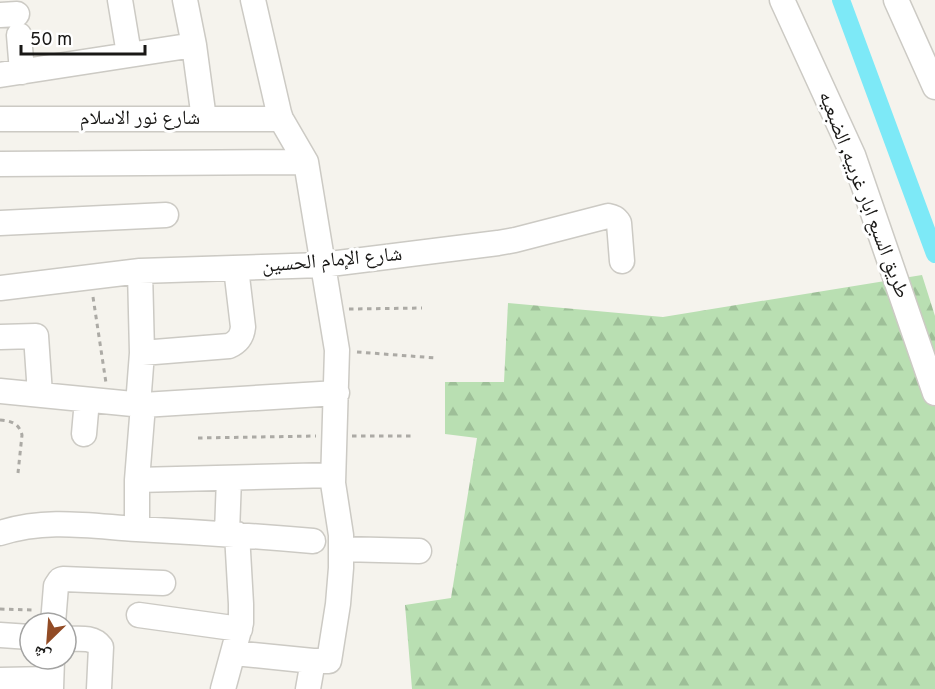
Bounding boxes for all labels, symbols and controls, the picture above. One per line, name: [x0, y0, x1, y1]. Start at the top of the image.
scale bar: [21, 18, 146, 56]
text: 50 m: [30, 29, 72, 52]
street label: طريق السبع ابار غربيه, الضبعيه: [811, 88, 915, 302]
street label: شارع نور الاسلام: [80, 106, 200, 132]
street label: شارع الإمام الحسين: [261, 242, 403, 280]
north arrow: [18, 611, 78, 671]
text: ش: [31, 640, 54, 665]

